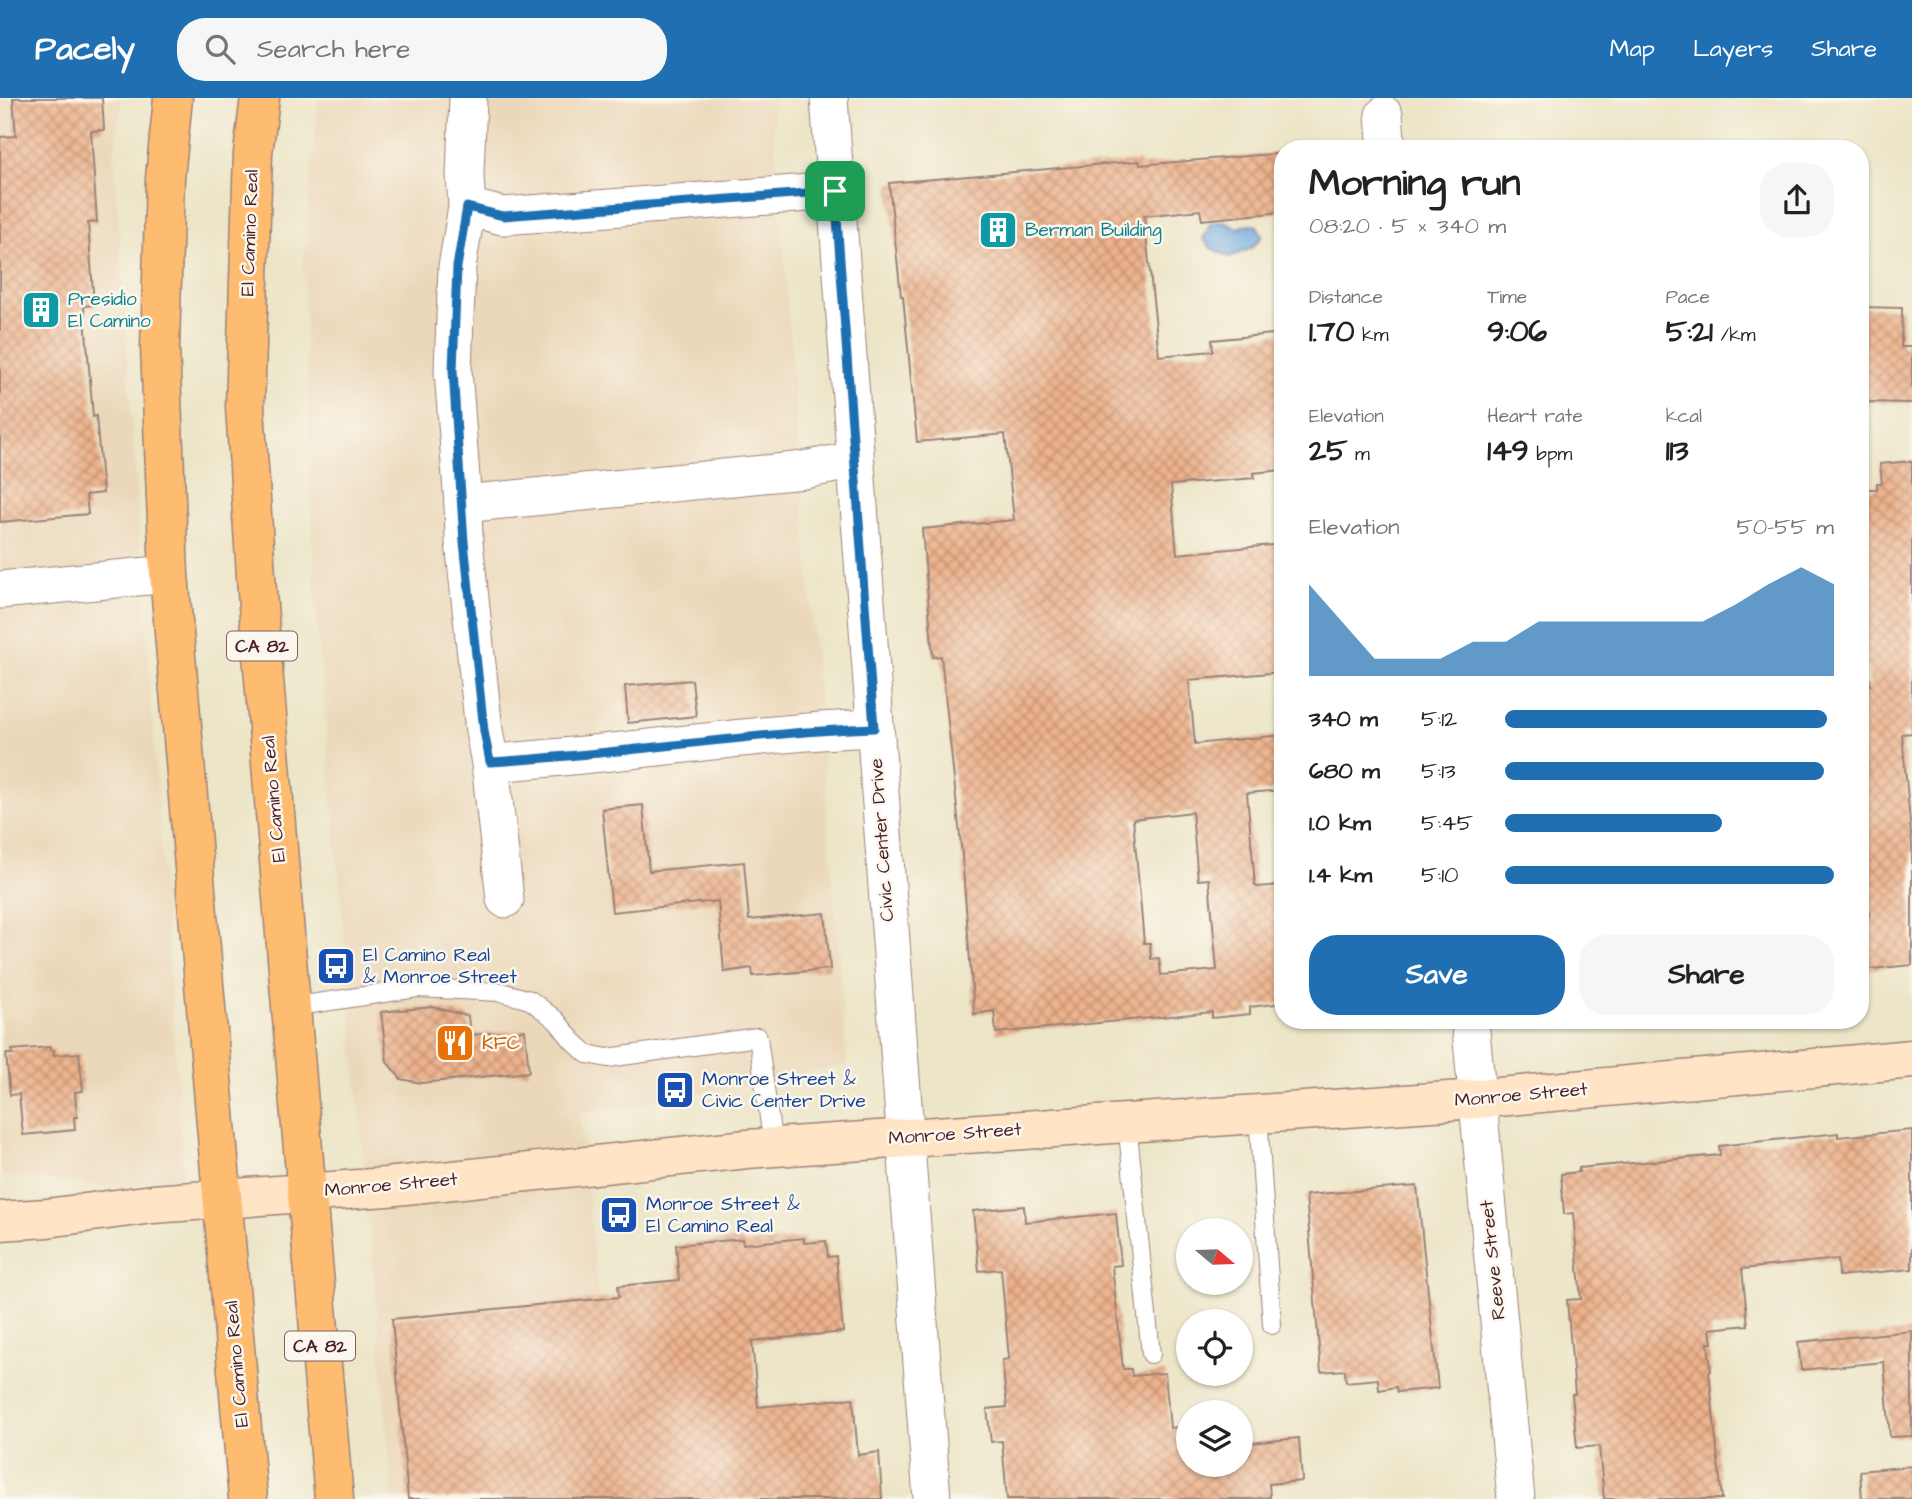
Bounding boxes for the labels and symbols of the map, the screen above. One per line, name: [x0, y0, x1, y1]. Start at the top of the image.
pin: [805, 161, 865, 221]
street label: El Camino Real: [234, 169, 266, 297]
building icon: Berman Building: [977, 209, 1019, 251]
place label: Berman Building: [1025, 217, 1162, 245]
place label: Presidio El Camino: [68, 286, 151, 335]
building icon: Presidio El Camino: [20, 289, 62, 331]
road number: CA 82: [227, 632, 297, 660]
street label: El Camino Real: [255, 735, 293, 863]
street label: Civic Center Drive: [863, 757, 901, 923]
place label: El Camino Real & Monroe Street: [363, 942, 517, 991]
bus stop icon: El Camino Real & Monroe Street: [315, 945, 357, 987]
restaurant icon: KFC: [434, 1022, 476, 1064]
place label: KFC: [482, 1030, 521, 1057]
place label: Monroe Street & Civic Center Drive: [702, 1066, 866, 1115]
bus stop icon: Monroe Street & Civic Center Drive: [654, 1069, 696, 1111]
street label: Monroe Street: [1453, 1076, 1589, 1114]
street label: Monroe Street: [887, 1116, 1023, 1152]
street label: Monroe Street: [323, 1166, 459, 1204]
place label: Monroe Street & El Camino Real: [646, 1191, 800, 1240]
bus stop icon: Monroe Street & El Camino Real: [598, 1194, 640, 1236]
street label: Reeve Street: [1473, 1198, 1513, 1321]
north arrow: [1176, 1218, 1253, 1295]
street label: El Camino Real: [218, 1300, 256, 1428]
road number: CA 82: [285, 1331, 355, 1360]

